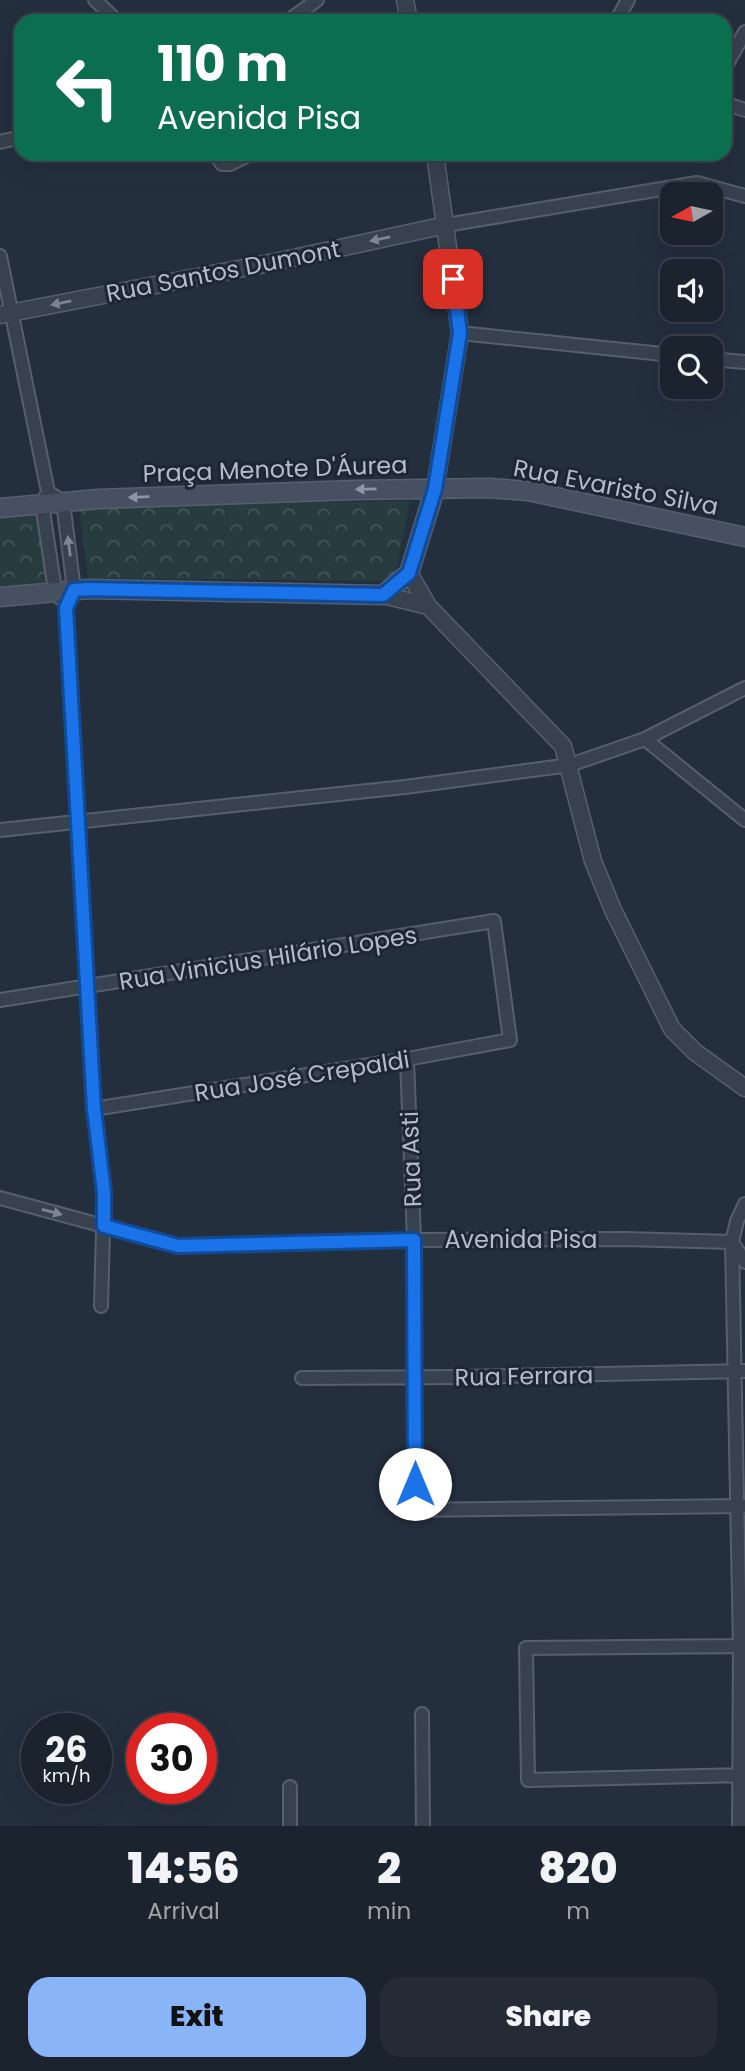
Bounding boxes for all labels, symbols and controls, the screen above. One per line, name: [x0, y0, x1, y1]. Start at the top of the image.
text: 110 m: [157, 30, 288, 98]
icon: left: [42, 42, 133, 133]
text: Avenida Pisa: [157, 95, 361, 140]
north arrow: [660, 182, 723, 245]
map controls: [660, 182, 723, 399]
street label: Rua Santos Dumont: [103, 232, 343, 310]
one-way arrow: [369, 234, 391, 245]
pin: [423, 249, 483, 309]
button: sound: [660, 259, 723, 322]
icon: arrive: [434, 260, 472, 298]
one-way arrow: [50, 298, 72, 309]
button: search: [660, 336, 723, 399]
street label: Praça Menote D'Áurea: [142, 448, 408, 490]
street label: Rua Evaristo Silva: [511, 451, 721, 523]
one-way arrow: [355, 484, 377, 495]
one-way arrow: [128, 492, 150, 503]
one-way arrow: [63, 535, 74, 557]
street label: Rua Vinicius Hilário Lopes: [117, 918, 419, 998]
street label: Rua José Crepaldi: [192, 1043, 412, 1109]
street label: Rua Asti: [393, 1110, 429, 1208]
one-way arrow: [41, 1207, 63, 1218]
street label: Avenida Pisa: [444, 1223, 598, 1256]
street label: Rua Ferrara: [454, 1358, 594, 1394]
position arrow: [378, 1447, 452, 1521]
speed limit sign: 30: [126, 1713, 217, 1804]
text: 26: [45, 1725, 88, 1774]
text: km/h: [43, 1763, 90, 1788]
text: 14:56: [127, 1839, 240, 1898]
text: 2: [377, 1839, 401, 1898]
text: 820: [539, 1839, 618, 1898]
text: Arrival: [147, 1895, 220, 1927]
text: min: [367, 1895, 411, 1927]
text: m: [566, 1895, 590, 1927]
button: Exit: [28, 1977, 366, 2057]
button: Share: [380, 1977, 717, 2057]

